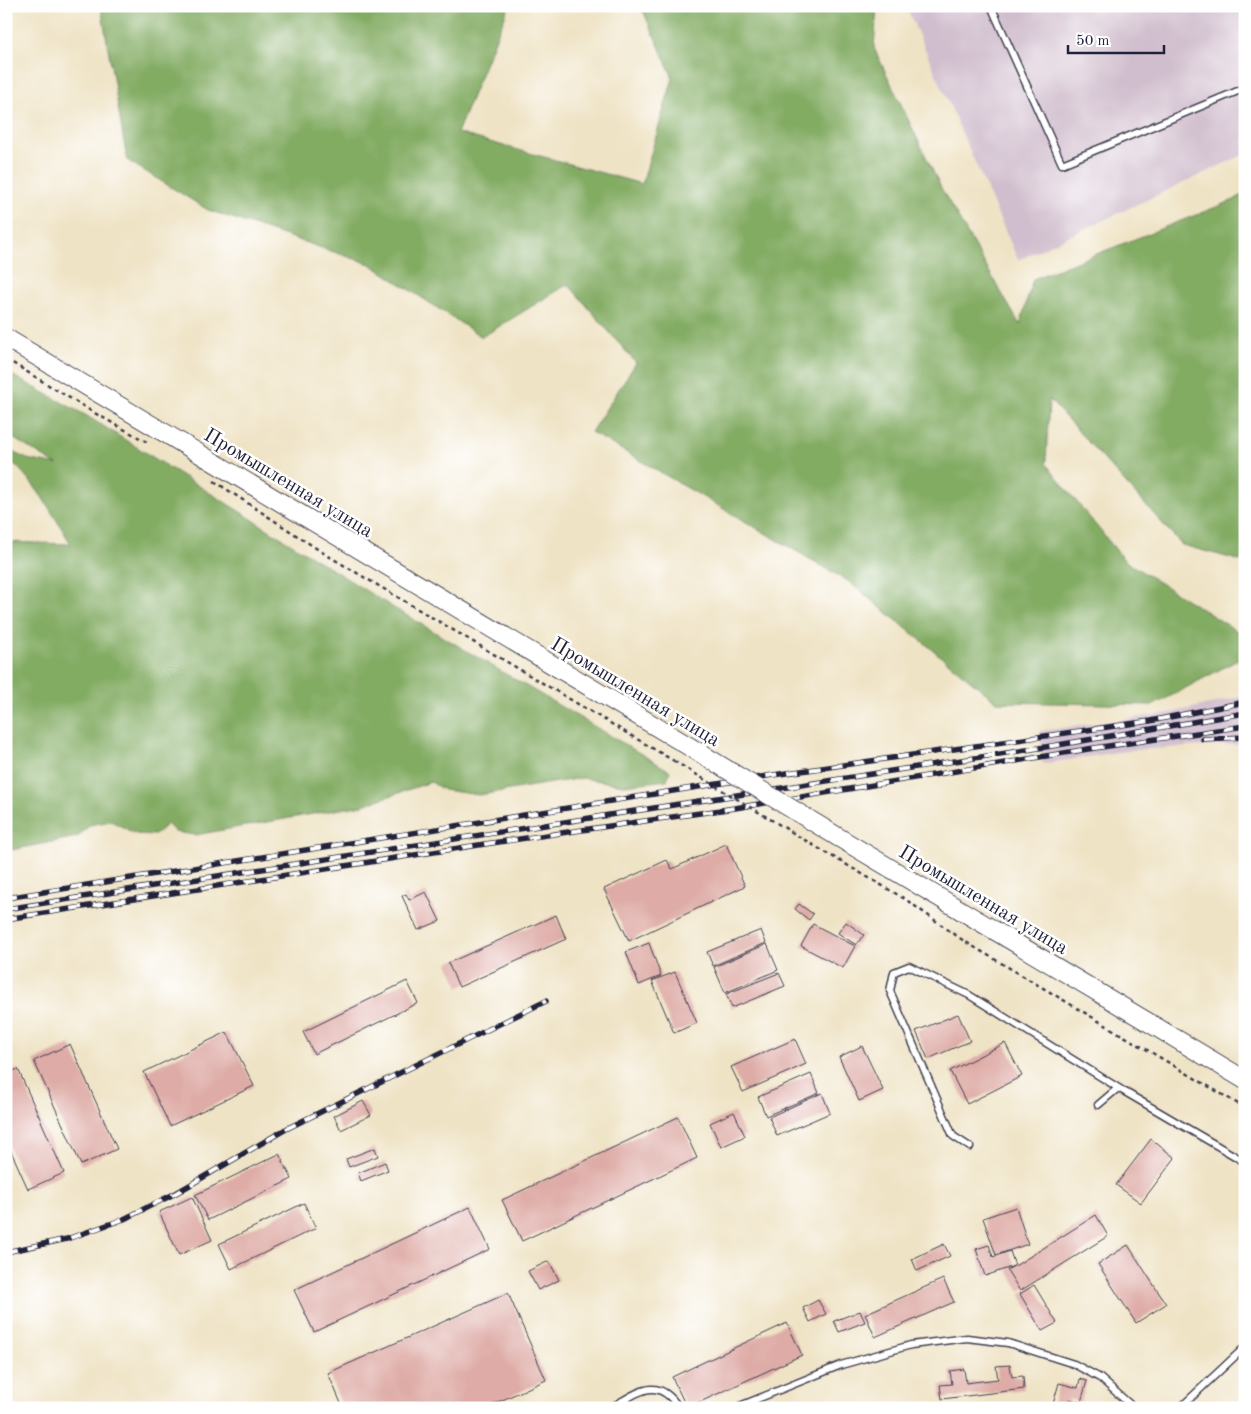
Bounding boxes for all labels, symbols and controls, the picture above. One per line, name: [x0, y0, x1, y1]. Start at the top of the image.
scale bar: [1068, 22, 1165, 54]
text: 50 m: [1076, 34, 1110, 49]
street label: Промышленная улица: [200, 425, 376, 542]
street label: Промышленная улица: [547, 634, 723, 751]
street label: Промышленная улица: [895, 842, 1071, 959]

